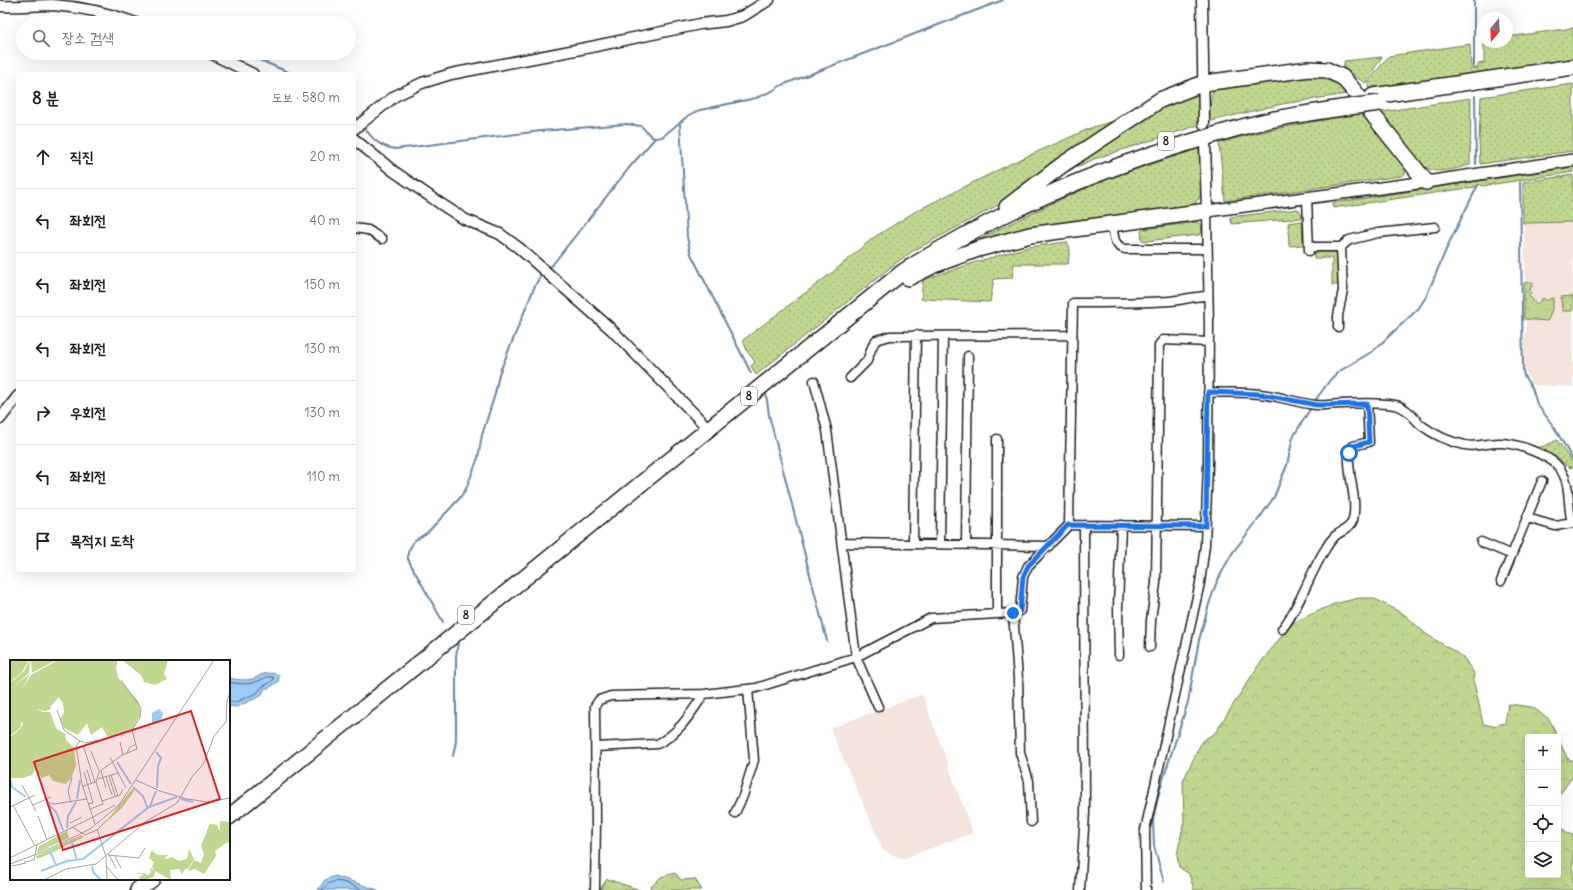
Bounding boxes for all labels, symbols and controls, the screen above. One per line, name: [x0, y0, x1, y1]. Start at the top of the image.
north arrow: [1477, 12, 1513, 48]
search box: [16, 16, 356, 60]
icon: search: [30, 27, 52, 49]
text: 장소 검색: [62, 28, 114, 47]
text: 8 분: [32, 87, 60, 109]
text: 도보 · 580 m: [272, 89, 340, 106]
road number: 8: [1158, 132, 1174, 150]
icon: ahead: [32, 146, 54, 168]
text: 직진: [70, 147, 94, 166]
text: 20 m: [310, 148, 340, 165]
icon: left: [32, 210, 54, 232]
text: 좌회전: [70, 211, 106, 230]
text: 40 m: [309, 212, 340, 229]
icon: left: [32, 274, 54, 296]
text: 좌회전: [70, 275, 106, 294]
text: 150 m: [304, 276, 340, 293]
icon: left: [32, 338, 54, 360]
text: 좌회전: [70, 339, 106, 358]
text: 130 m: [304, 340, 340, 357]
road number: 8: [741, 387, 757, 405]
icon: right: [32, 402, 54, 424]
text: 우회전: [70, 403, 106, 422]
text: 130 m: [304, 404, 340, 421]
route start: [1340, 444, 1358, 462]
icon: left: [32, 466, 54, 488]
text: 좌회전: [70, 467, 106, 486]
text: 110 m: [307, 468, 340, 485]
icon: arrive: [32, 530, 54, 552]
text: 목적지 도착: [70, 531, 134, 550]
route end: [1004, 604, 1022, 622]
road number: 8: [458, 606, 474, 624]
inset map: [10, 660, 230, 880]
map controls: [1525, 734, 1561, 878]
button: +: [1525, 734, 1561, 770]
button: −: [1525, 770, 1561, 806]
button: locate: [1525, 806, 1561, 842]
button: layers: [1525, 842, 1561, 878]

